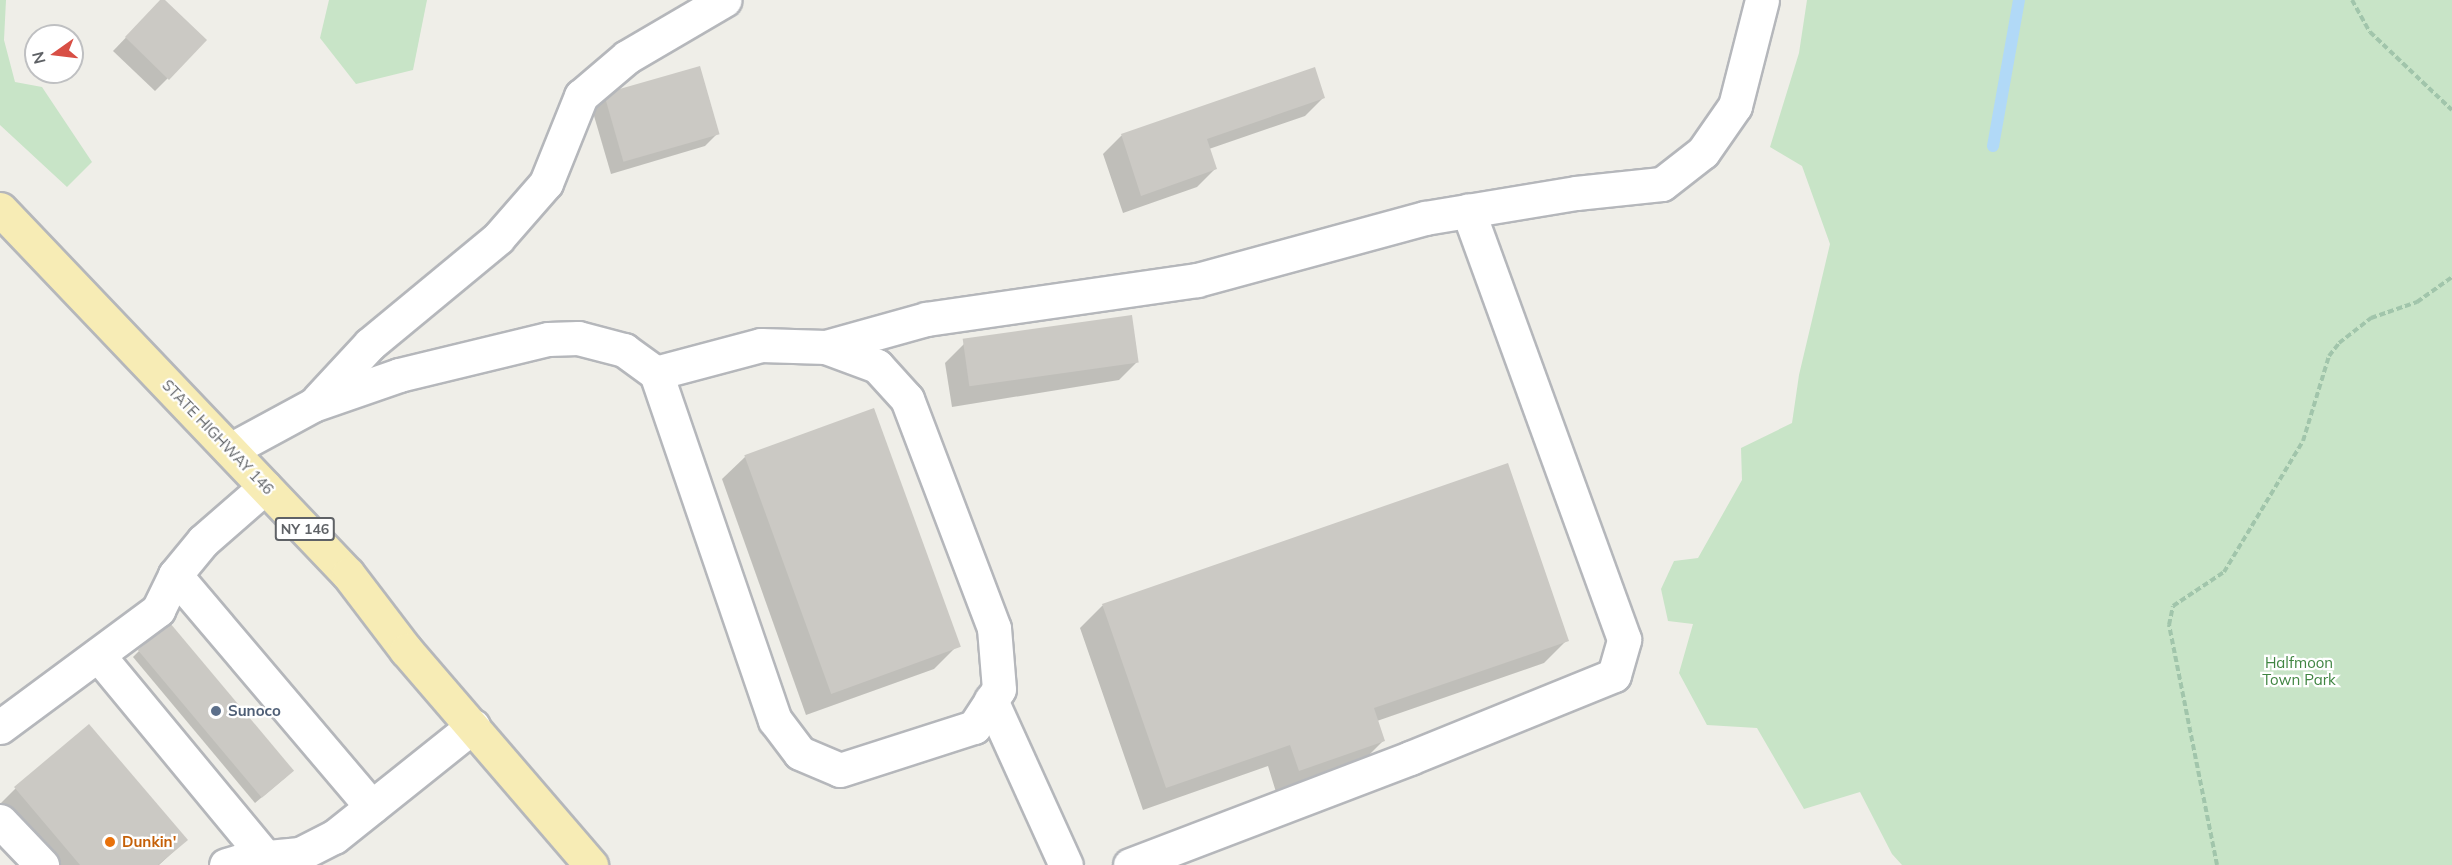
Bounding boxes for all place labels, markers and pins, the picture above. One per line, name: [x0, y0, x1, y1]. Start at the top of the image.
place label: Sunoco: [228, 702, 281, 720]
marker: Sunoco: [209, 704, 223, 718]
place label: Dunkin': [122, 833, 176, 851]
marker: Dunkin': [103, 835, 117, 849]

